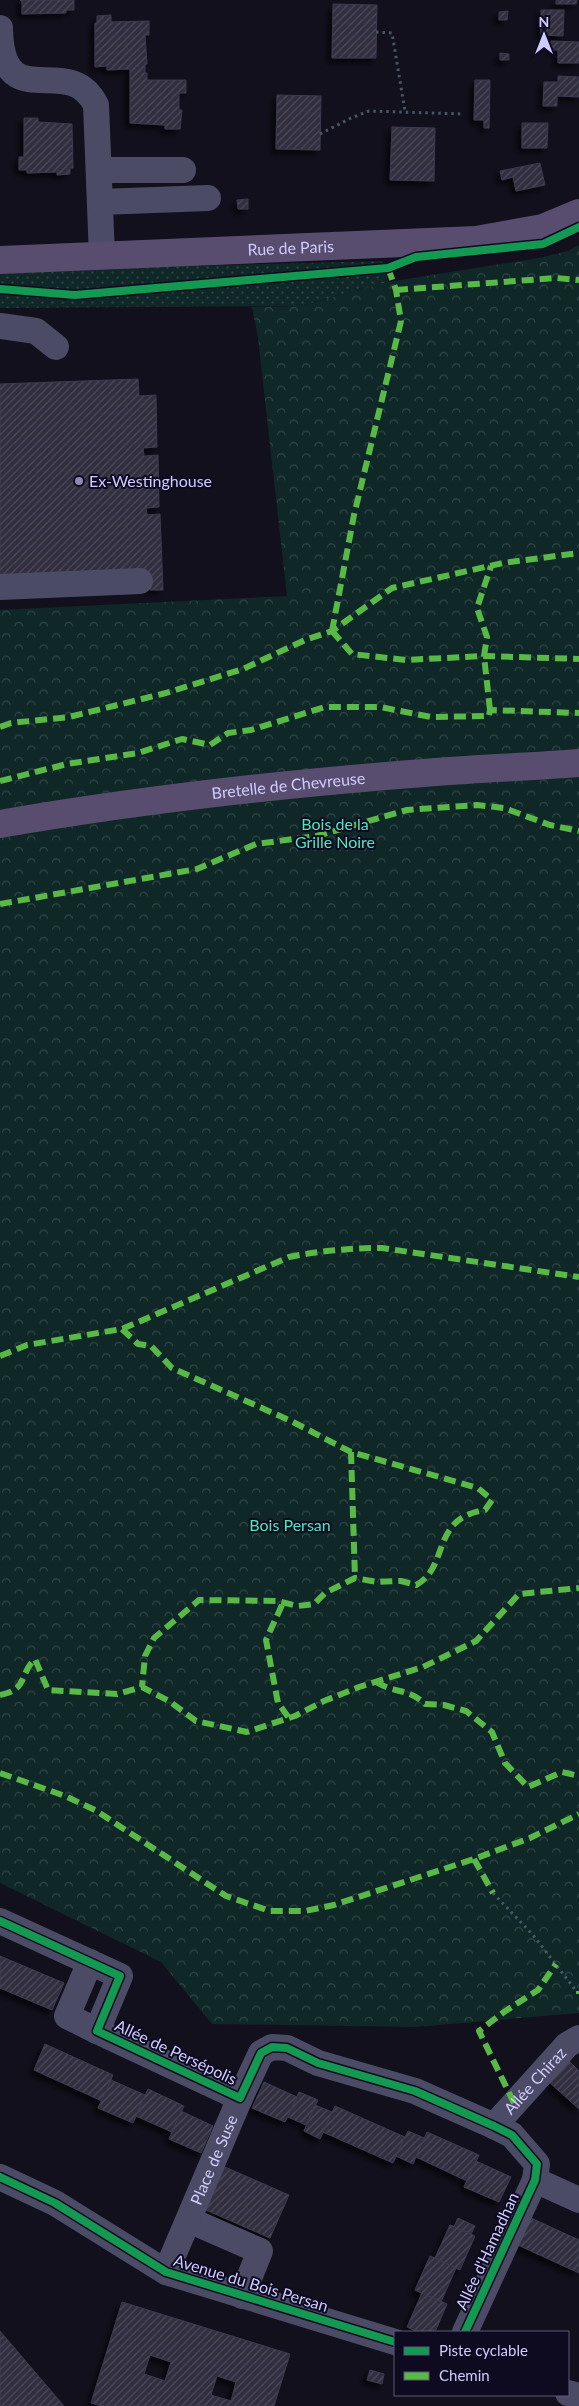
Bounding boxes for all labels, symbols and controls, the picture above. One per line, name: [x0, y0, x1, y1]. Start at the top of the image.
north arrow: [519, 10, 569, 60]
text: N: [539, 13, 549, 30]
street label: Rue de Paris: [247, 236, 334, 259]
place label: Ex-Westinghouse: [89, 471, 212, 490]
marker: Ex-Westinghouse: [73, 475, 85, 487]
street label: Bretelle de Chevreuse: [210, 768, 366, 802]
park label: Bois de la Grille Noire: [295, 814, 375, 851]
park label: Bois Persan: [249, 1515, 331, 1534]
street label: Allée de Persépolis: [112, 2015, 240, 2088]
street label: Allée Chiraz: [499, 2043, 570, 2118]
street label: Place de Suse: [186, 2112, 241, 2207]
street label: Allée d'Hamadhan: [451, 2189, 522, 2313]
street label: Avenue du Bois Persan: [172, 2250, 331, 2315]
legend: [394, 2331, 569, 2396]
text: Piste cyclable: [439, 2341, 528, 2359]
text: Chemin: [439, 2366, 490, 2384]

